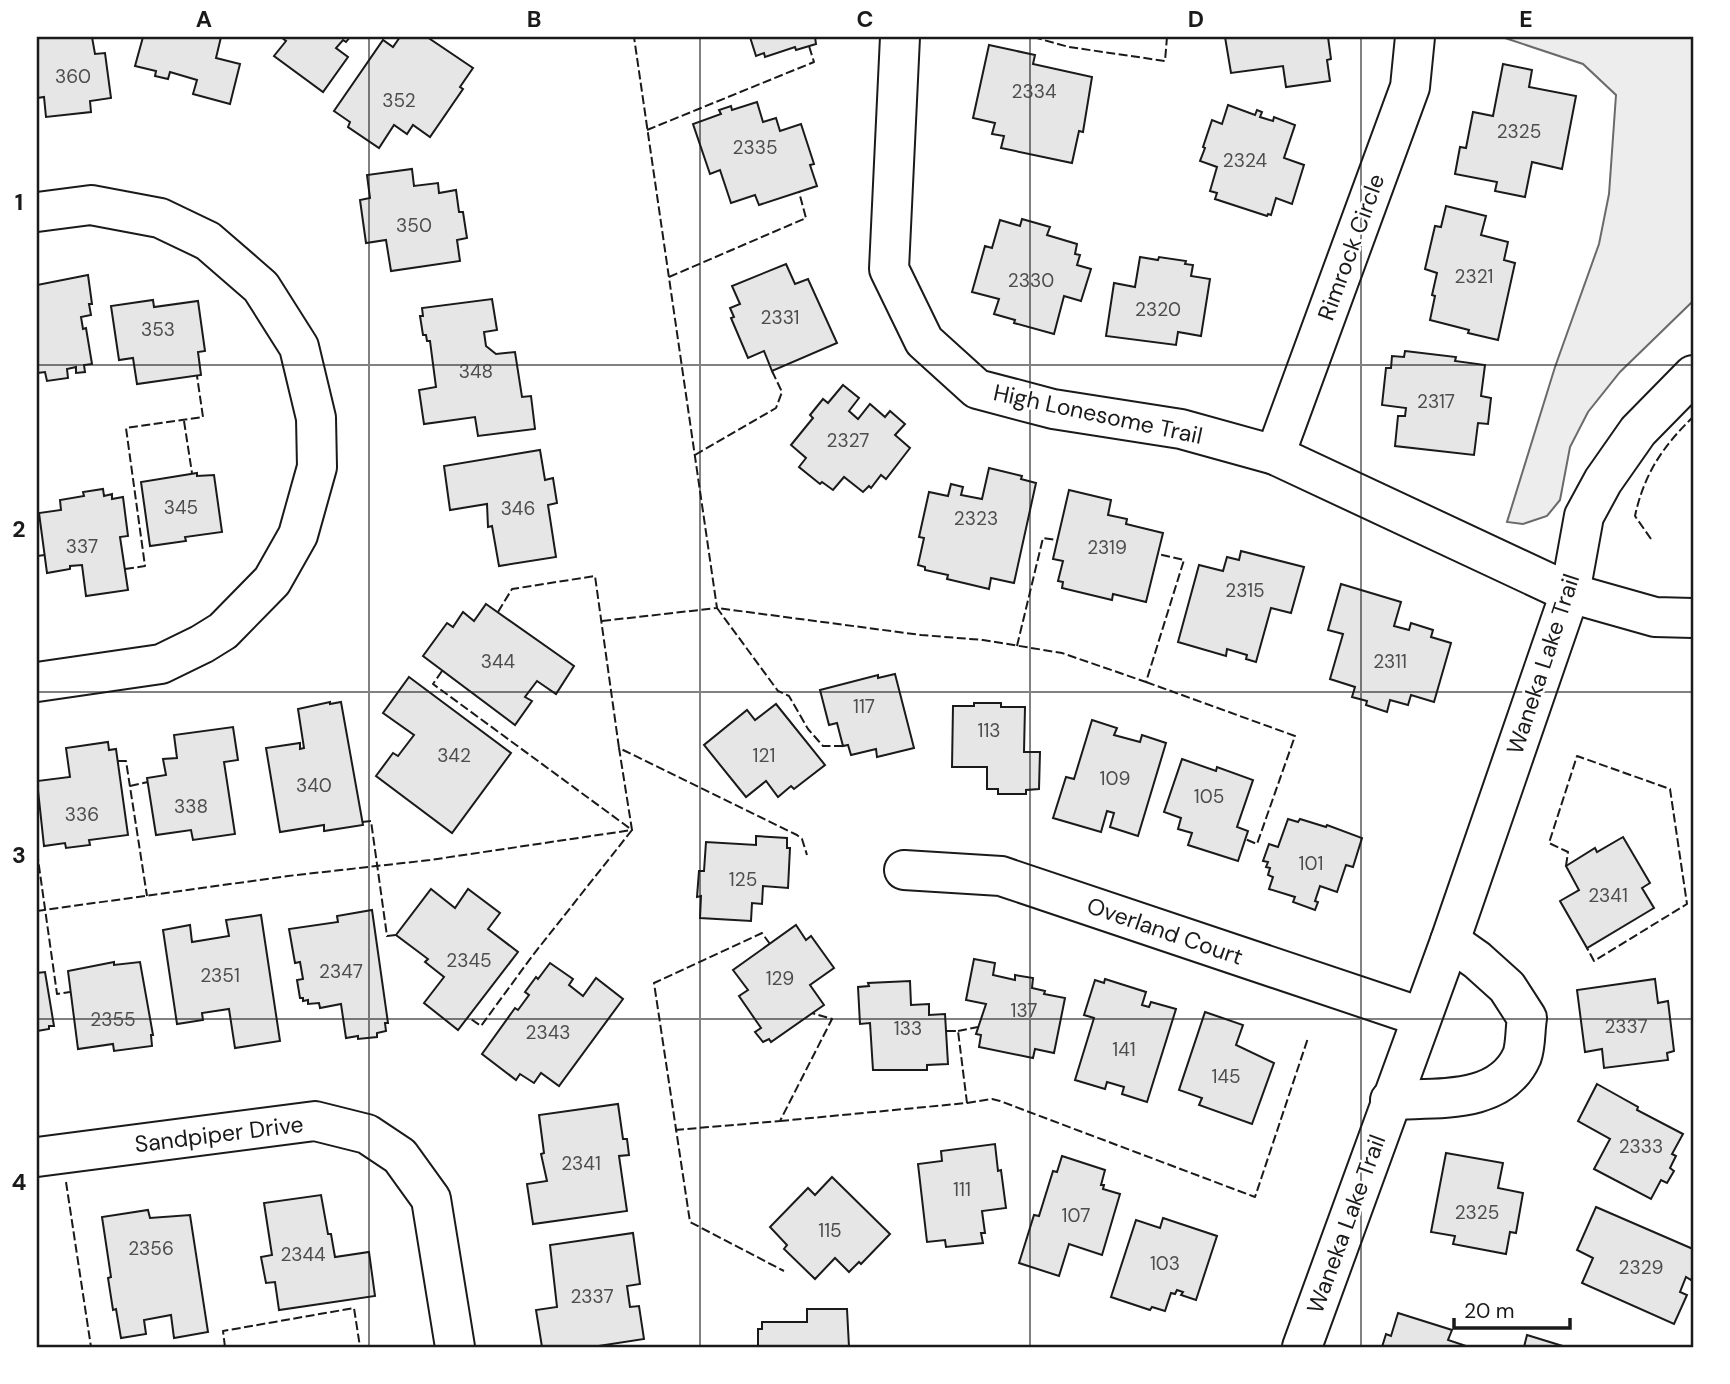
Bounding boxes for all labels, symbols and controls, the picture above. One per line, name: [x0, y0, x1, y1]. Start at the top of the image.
text: A: [196, 4, 212, 34]
text: B: [527, 4, 541, 34]
text: C: [857, 4, 873, 34]
text: D: [1188, 4, 1204, 34]
text: E: [1519, 4, 1533, 34]
house number: 360: [55, 64, 91, 89]
house number: 2334: [1012, 79, 1056, 104]
house number: 352: [382, 88, 416, 113]
house number: 2325: [1497, 119, 1541, 144]
house number: 2335: [733, 135, 778, 160]
house number: 2324: [1223, 148, 1267, 173]
street label: Rimrock Circle: [1311, 170, 1391, 324]
text: 1: [15, 187, 23, 217]
house number: 350: [396, 213, 432, 238]
house number: 2321: [1454, 264, 1494, 289]
house number: 2330: [1008, 268, 1054, 293]
house number: 2320: [1135, 297, 1181, 322]
house number: 2331: [760, 305, 800, 330]
house number: 353: [141, 317, 175, 342]
house number: 348: [459, 359, 493, 384]
street label: High Lonesome Trail: [991, 377, 1205, 451]
house number: 2317: [1417, 389, 1455, 414]
house number: 2327: [827, 428, 869, 453]
house number: 345: [164, 495, 198, 520]
house number: 346: [501, 496, 535, 521]
house number: 2323: [954, 506, 998, 531]
text: 2: [12, 514, 26, 544]
house number: 337: [66, 534, 98, 559]
house number: 2319: [1087, 535, 1127, 560]
street label: Waneka Lake Trail: [1500, 570, 1586, 758]
house number: 2315: [1225, 578, 1265, 603]
house number: 344: [481, 649, 515, 674]
house number: 2311: [1373, 649, 1407, 674]
house number: 117: [853, 694, 875, 719]
house number: 113: [977, 718, 1001, 743]
house number: 342: [437, 743, 471, 768]
house number: 121: [753, 743, 775, 768]
house number: 109: [1100, 766, 1130, 791]
house number: 340: [296, 773, 332, 798]
house number: 105: [1194, 784, 1224, 809]
house number: 338: [174, 794, 208, 819]
house number: 336: [65, 802, 99, 827]
text: 3: [12, 840, 26, 870]
house number: 101: [1299, 851, 1323, 876]
house number: 125: [729, 867, 757, 892]
house number: 2341: [1588, 883, 1628, 908]
street label: Overland Court: [1083, 890, 1247, 972]
house number: 2345: [446, 948, 492, 973]
house number: 2347: [319, 959, 363, 984]
house number: 2351: [200, 963, 240, 988]
house number: 129: [766, 966, 794, 991]
house number: 137: [1011, 998, 1037, 1023]
house number: 2355: [90, 1007, 136, 1032]
house number: 2337: [1604, 1014, 1648, 1039]
house number: 133: [894, 1016, 922, 1041]
house number: 2343: [526, 1020, 570, 1045]
house number: 141: [1112, 1037, 1136, 1062]
house number: 145: [1211, 1064, 1241, 1089]
street label: Sandpiper Drive: [133, 1109, 305, 1159]
street label: Waneka Lake Trail: [1300, 1131, 1392, 1317]
house number: 2333: [1619, 1134, 1663, 1159]
house number: 2341: [561, 1151, 601, 1176]
text: 4: [12, 1167, 27, 1197]
house number: 111: [953, 1177, 971, 1202]
house number: 2325: [1455, 1200, 1499, 1225]
house number: 107: [1062, 1203, 1090, 1228]
house number: 115: [818, 1218, 842, 1243]
house number: 2356: [128, 1236, 174, 1261]
house number: 2344: [280, 1242, 326, 1267]
house number: 103: [1150, 1251, 1180, 1276]
house number: 2329: [1619, 1255, 1663, 1280]
house number: 2337: [570, 1284, 614, 1309]
scale bar: [1454, 1286, 1569, 1330]
text: 20 m: [1464, 1297, 1515, 1325]

